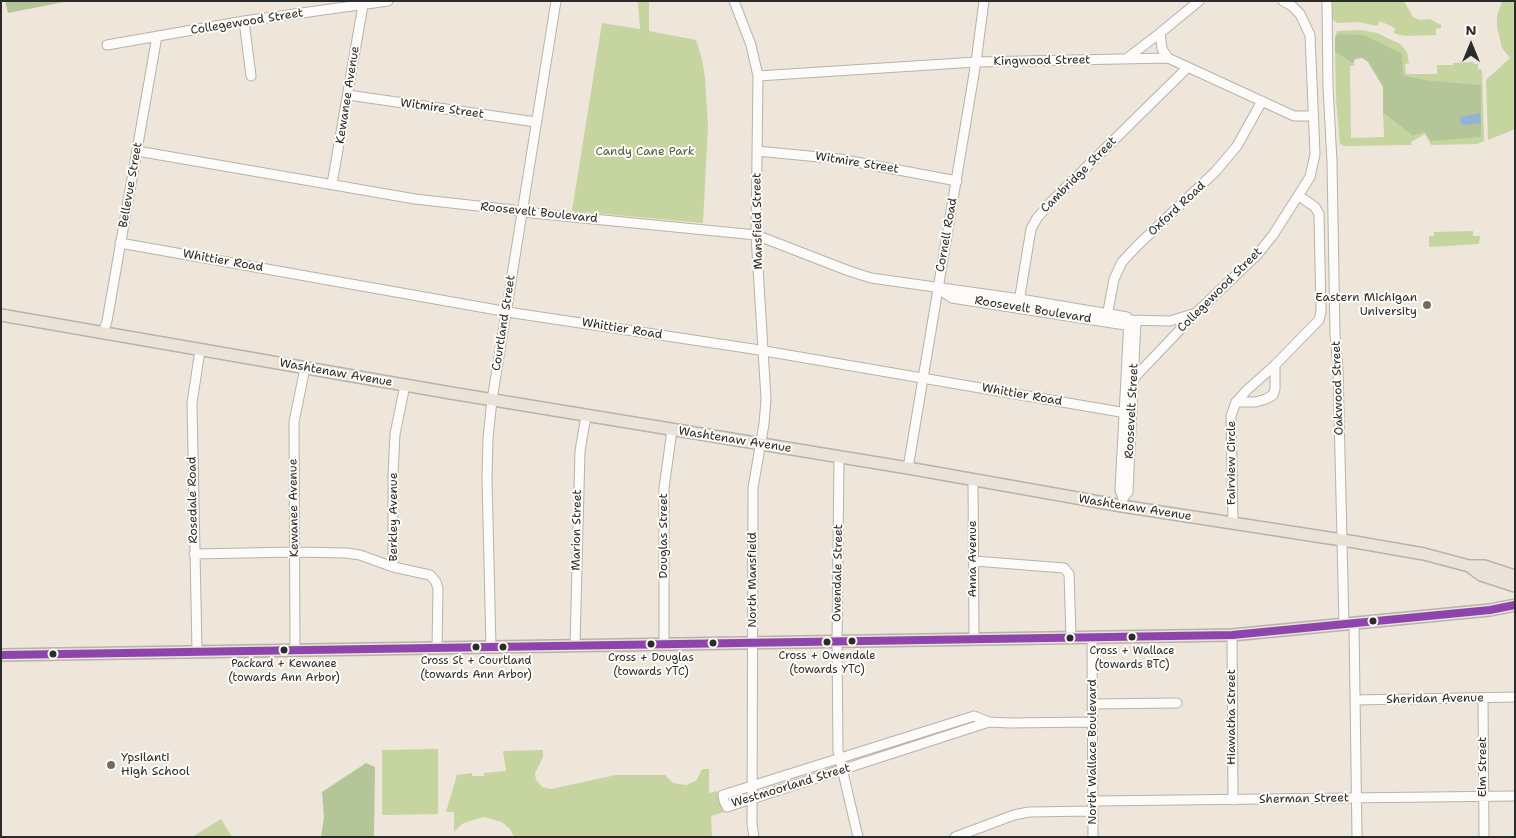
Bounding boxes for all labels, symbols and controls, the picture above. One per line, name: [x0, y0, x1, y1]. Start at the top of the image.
street label: Collegewood Street: [190, 6, 304, 38]
north arrow: [1446, 20, 1496, 70]
text: N: [1465, 21, 1477, 39]
street label: Kewanee Avenue: [333, 45, 363, 145]
street label: Kingwood Street: [993, 53, 1091, 69]
street label: Witmire Street: [399, 96, 485, 122]
street label: Cambridge Street: [1038, 134, 1120, 216]
street label: Bellevue Street: [116, 141, 146, 229]
park label: Candy Cane Park: [595, 145, 695, 159]
street label: Witmire Street: [814, 149, 900, 177]
street label: Mansfield Street: [750, 172, 766, 270]
street label: Oxford Road: [1145, 179, 1209, 239]
street label: Cornell Road: [933, 197, 961, 273]
street label: Roosevelt Boulevard: [480, 200, 598, 226]
street label: Collegewood Street: [1175, 245, 1265, 335]
street label: Whittier Road: [182, 247, 264, 275]
street label: Courtland Street: [489, 274, 519, 372]
place label: Eastern Michigan University: [1315, 291, 1417, 319]
street label: Roosevelt Boulevard: [974, 294, 1092, 326]
marker: Eastern Michigan University: [1421, 299, 1433, 311]
street label: Whittier Road: [581, 316, 663, 342]
street label: Oakwood Street: [1329, 340, 1347, 436]
street label: Washtenaw Avenue: [278, 356, 394, 390]
street label: Roosevelt Street: [1122, 363, 1142, 459]
street label: Whittier Road: [981, 381, 1063, 409]
street label: Fairview Circle: [1225, 421, 1239, 505]
street label: Washtenaw Avenue: [677, 424, 793, 456]
street label: Rosedale Road: [185, 456, 201, 544]
street label: Kewanee Avenue: [286, 458, 302, 558]
street label: Berkley Avenue: [387, 473, 401, 561]
street label: Marion Street: [569, 489, 585, 571]
street label: Washtenaw Avenue: [1077, 492, 1193, 524]
street label: Douglas Street: [657, 493, 671, 579]
street label: Anna Avenue: [966, 520, 980, 598]
street label: Owendale Street: [830, 524, 846, 622]
street label: North Mansfield: [746, 532, 760, 628]
unlabelled marker: [1368, 616, 1378, 626]
marker: Cross + Wallace (towards BTC): [1127, 632, 1137, 642]
unlabelled marker: [1065, 633, 1075, 643]
unlabelled marker: [847, 636, 857, 646]
marker: Cross + Owendale (towards YTC): [822, 637, 832, 647]
unlabelled marker: [708, 638, 718, 648]
marker: Cross + Douglas (towards YTC): [646, 639, 656, 649]
marker: Cross St + Courtland (towards Ann Arbor): [471, 642, 481, 652]
unlabelled marker: [498, 642, 508, 652]
place label: Cross + Wallace (towards BTC): [1089, 644, 1175, 670]
marker: Packard + Kewanee (towards Ann Arbor): [279, 645, 289, 655]
unlabelled marker: [48, 649, 58, 659]
place label: Cross + Owendale (towards YTC): [779, 649, 875, 675]
place label: Cross + Douglas (towards YTC): [608, 651, 694, 677]
place label: Cross St + Courtland (towards Ann Arbor): [420, 654, 532, 680]
place label: Packard + Kewanee (towards Ann Arbor): [228, 657, 340, 683]
street label: Hiawatha Street: [1225, 669, 1239, 765]
street label: North Wallace Boulevard: [1086, 679, 1100, 825]
street label: Sheridan Avenue: [1386, 691, 1484, 707]
street label: Elm Street: [1476, 737, 1490, 797]
place label: Ypsilanti High School: [121, 751, 190, 779]
marker: Ypsilanti High School: [105, 759, 117, 771]
street label: Westmoorland Street: [730, 761, 852, 811]
street label: Sherman Street: [1259, 791, 1349, 807]

